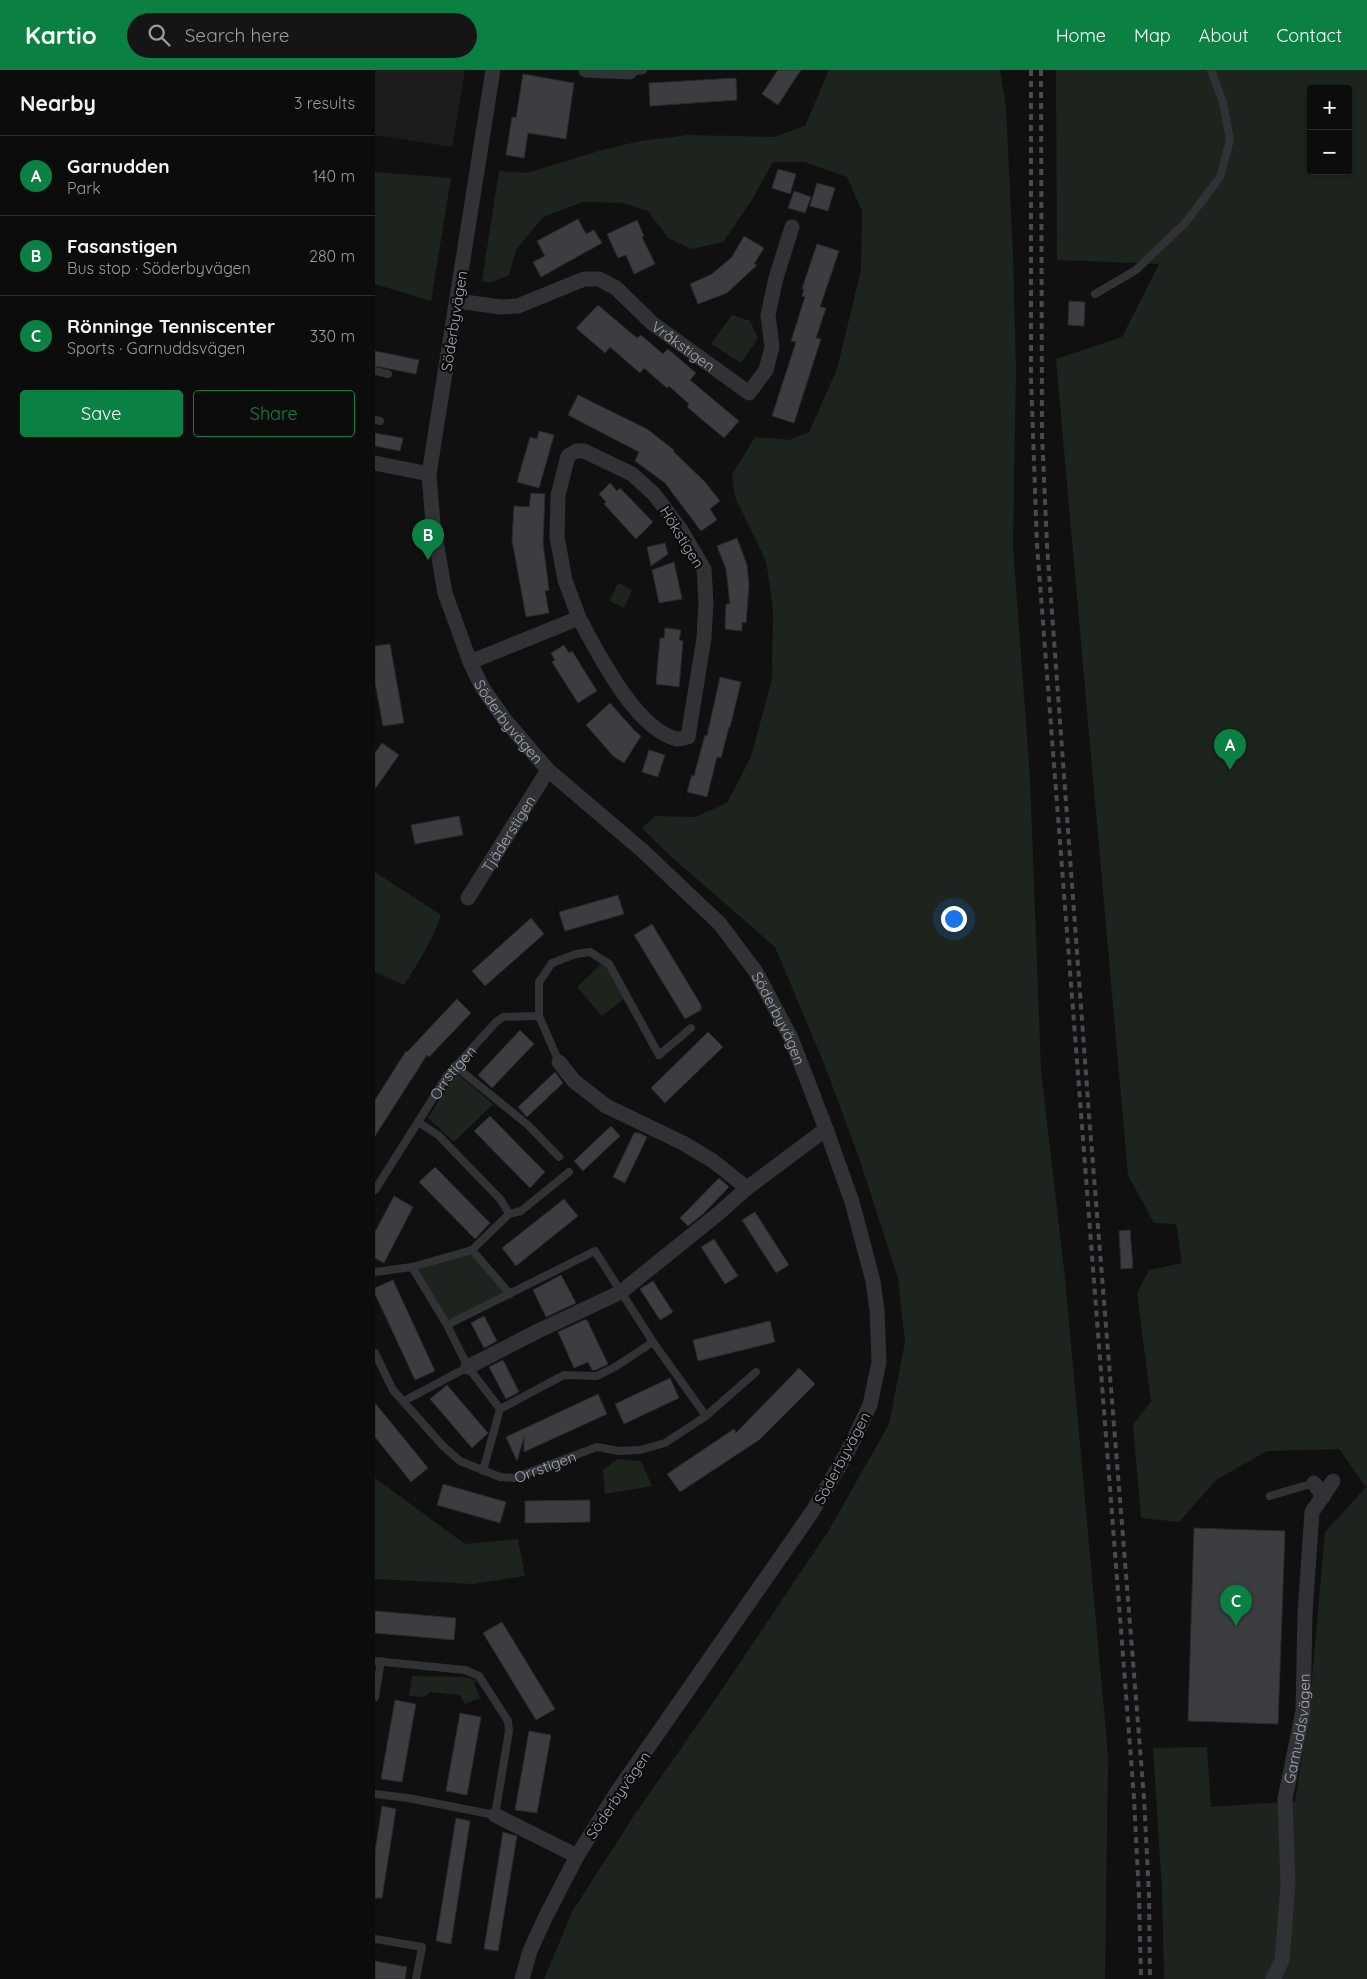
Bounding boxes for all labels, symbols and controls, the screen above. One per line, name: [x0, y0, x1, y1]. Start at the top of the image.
search box: [127, 13, 477, 58]
text: Kartio: [25, 20, 97, 50]
icon: search: [145, 21, 173, 49]
text: Search here: [185, 23, 290, 47]
text: Home: [1056, 24, 1106, 47]
text: Map: [1134, 24, 1171, 47]
text: About: [1199, 24, 1249, 47]
text: Contact: [1277, 24, 1342, 47]
map controls: [1307, 85, 1352, 175]
button: +: [1307, 85, 1352, 130]
text: Nearby: [20, 90, 96, 116]
text: 3 results: [294, 93, 355, 113]
button: −: [1307, 130, 1352, 175]
text: Garnudden: [67, 154, 170, 178]
text: A: [31, 166, 41, 186]
text: 140 m: [312, 166, 355, 186]
text: Park: [67, 178, 101, 198]
text: Fasanstigen: [67, 234, 178, 258]
text: B: [31, 246, 41, 266]
text: 280 m: [309, 246, 355, 266]
text: Bus stop · Söderbyvägen: [67, 258, 251, 278]
street label: Söderbyvägen: [437, 269, 471, 373]
text: Rönninge Tenniscenter: [67, 314, 275, 338]
street label: Vråkstigen: [648, 316, 719, 375]
text: C: [31, 326, 41, 346]
text: 330 m: [310, 326, 355, 346]
text: Sports · Garnuddsvägen: [67, 338, 245, 358]
button: Save: [20, 390, 183, 437]
button: Share: [193, 390, 355, 437]
street label: Hökstigen: [656, 503, 708, 571]
pin: B: [412, 519, 444, 560]
street label: Söderbyvägen: [470, 676, 548, 767]
pin: A: [1214, 729, 1246, 770]
street label: Tjäderstigen: [477, 792, 539, 876]
your location: [941, 906, 967, 932]
street label: Söderbyvägen: [748, 968, 810, 1067]
street label: Orrstigen: [425, 1041, 480, 1103]
street label: Söderbyvägen: [810, 1409, 874, 1507]
street label: Orrstigen: [511, 1446, 579, 1487]
pin: C: [1220, 1585, 1252, 1626]
street label: Garnuddsvägen: [1279, 1673, 1313, 1785]
street label: Söderbyvägen: [582, 1748, 654, 1842]

